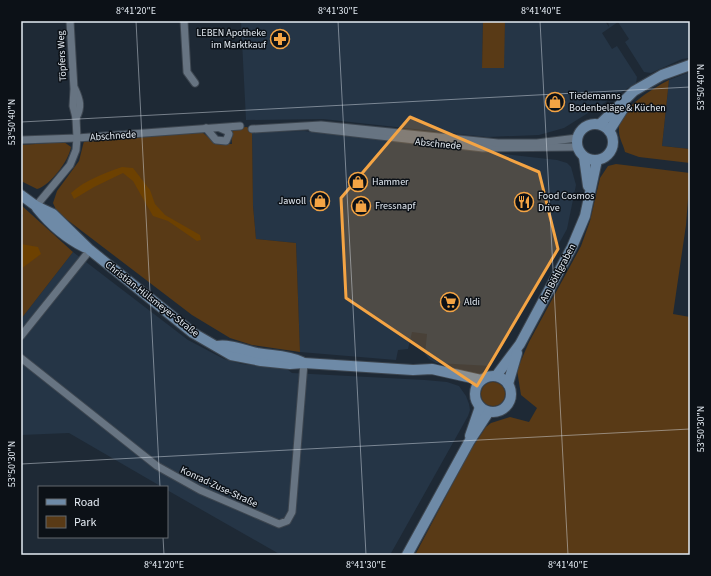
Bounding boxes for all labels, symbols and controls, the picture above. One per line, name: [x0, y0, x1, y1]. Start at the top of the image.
text: 8°41'20"E: [116, 4, 156, 18]
text: 8°41'30"E: [318, 4, 358, 18]
text: 8°41'40"E: [521, 4, 561, 18]
place label: LEBEN Apotheke im Marktkauf: [197, 26, 267, 52]
pharmacy icon: LEBEN Apotheke im Marktkauf: [269, 28, 291, 50]
street label: Töpfers Weg: [54, 30, 70, 82]
text: 53°50'40"N: [694, 64, 708, 110]
place label: Tiedemanns Bodenbeläge & Küchen: [569, 89, 666, 115]
shop icon: Tiedemanns Bodenbeläge & Küchen: [544, 91, 566, 113]
text: 53°50'40"N: [5, 99, 19, 145]
street label: Abschnede: [90, 127, 137, 145]
street label: Abschnede: [414, 135, 462, 153]
shop icon: Hammer: [347, 171, 369, 193]
place label: Hammer: [372, 175, 409, 189]
place label: Food Cosmos Drive: [538, 189, 594, 215]
shop icon: Jawoll: [309, 190, 331, 212]
restaurant icon: Food Cosmos Drive: [513, 191, 535, 213]
place label: Jawoll: [278, 194, 306, 208]
shop icon: Fressnapf: [350, 195, 372, 217]
place label: Fressnapf: [375, 199, 416, 213]
street label: Am Böhlgraben: [537, 241, 579, 305]
street label: Christian-Hülsmeyer-Straße: [102, 258, 202, 340]
supermarket icon: Aldi: [439, 291, 461, 313]
place label: Aldi: [464, 295, 480, 309]
text: 53°50'30"N: [694, 406, 708, 452]
text: 53°50'30"N: [5, 441, 19, 487]
street label: Konrad-Zuse-Straße: [178, 463, 260, 511]
legend: [38, 486, 168, 538]
text: Road: [74, 494, 100, 511]
text: Park: [74, 514, 96, 531]
text: 8°41'20"E: [144, 558, 184, 572]
text: 8°41'30"E: [346, 558, 386, 572]
text: 8°41'40"E: [548, 558, 588, 572]

